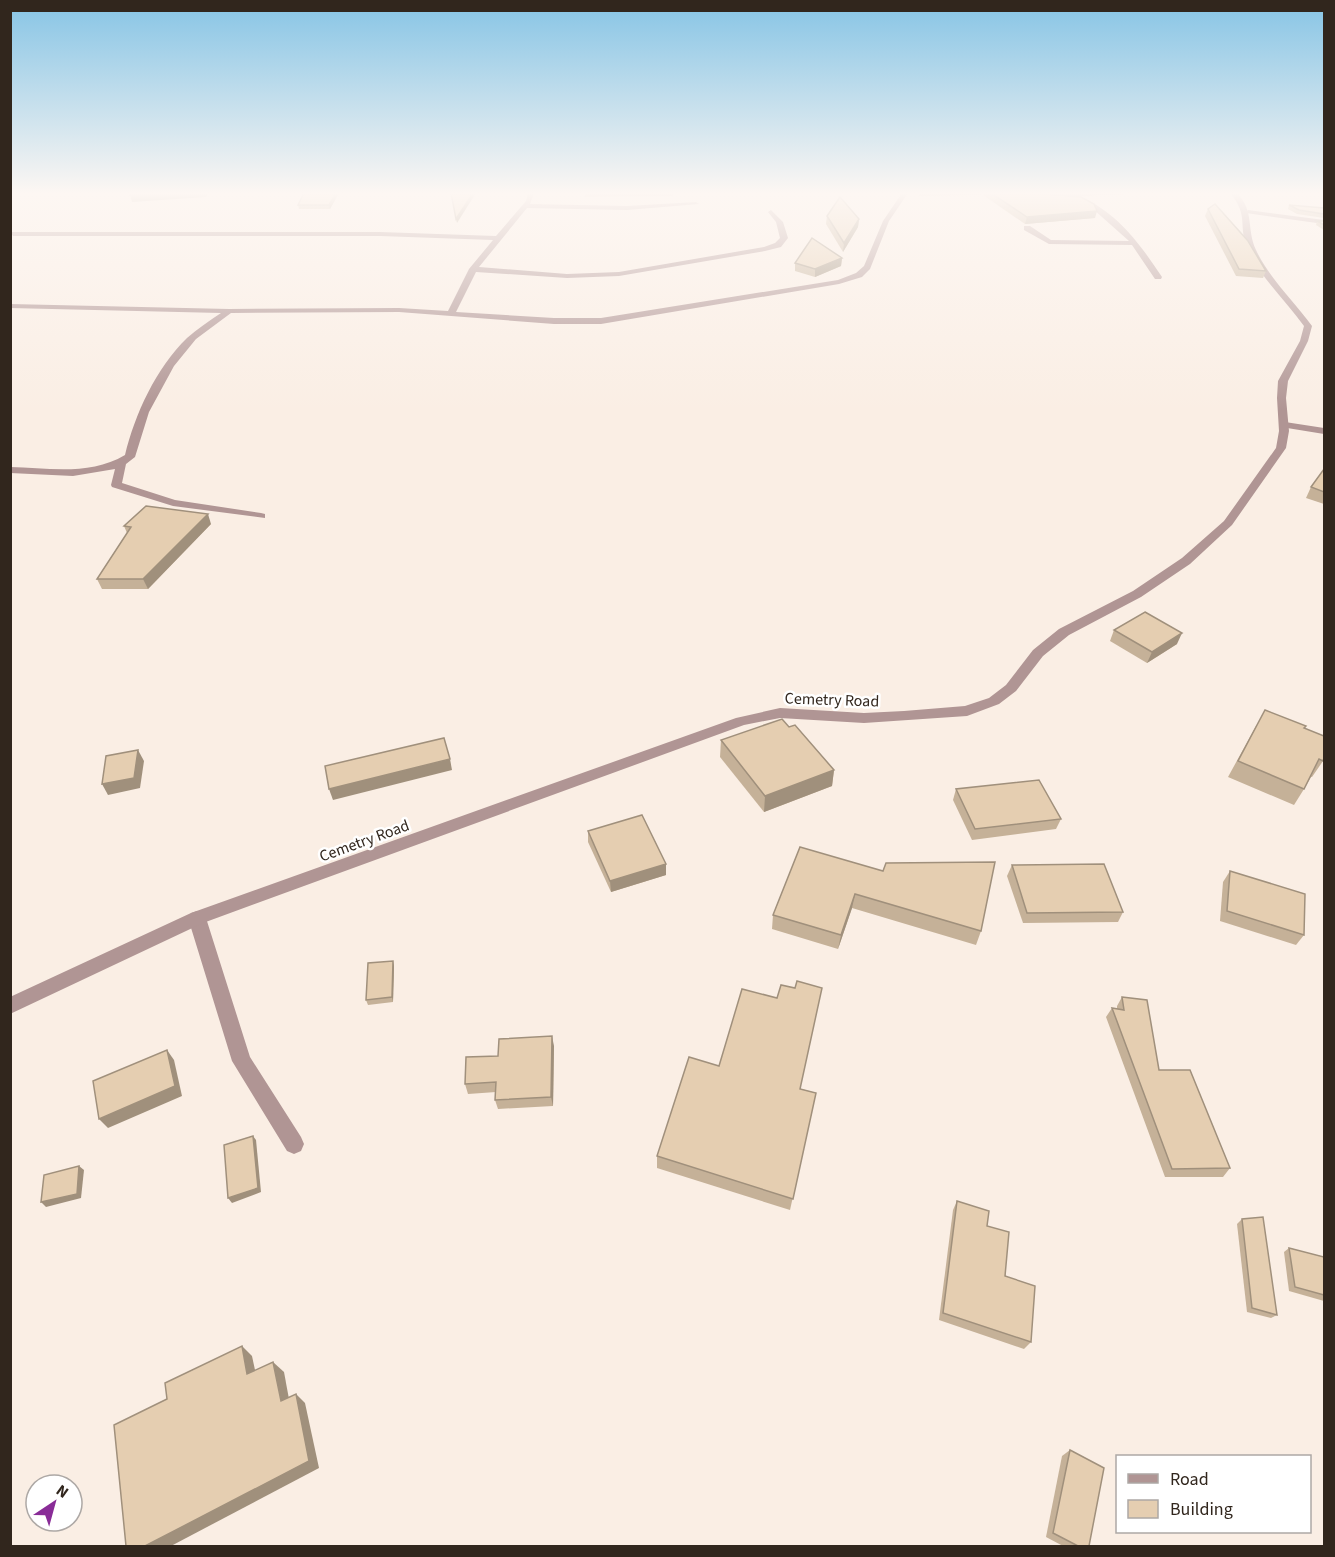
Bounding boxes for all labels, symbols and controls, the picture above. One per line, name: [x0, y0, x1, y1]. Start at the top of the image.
street label: Cemetry Road: [784, 687, 880, 713]
street label: Cemetry Road: [316, 814, 413, 867]
legend: [1116, 1455, 1311, 1533]
text: Road: [1170, 1467, 1209, 1492]
north arrow: [24, 1473, 84, 1533]
text: N: [51, 1480, 73, 1504]
text: Building: [1170, 1497, 1233, 1522]

